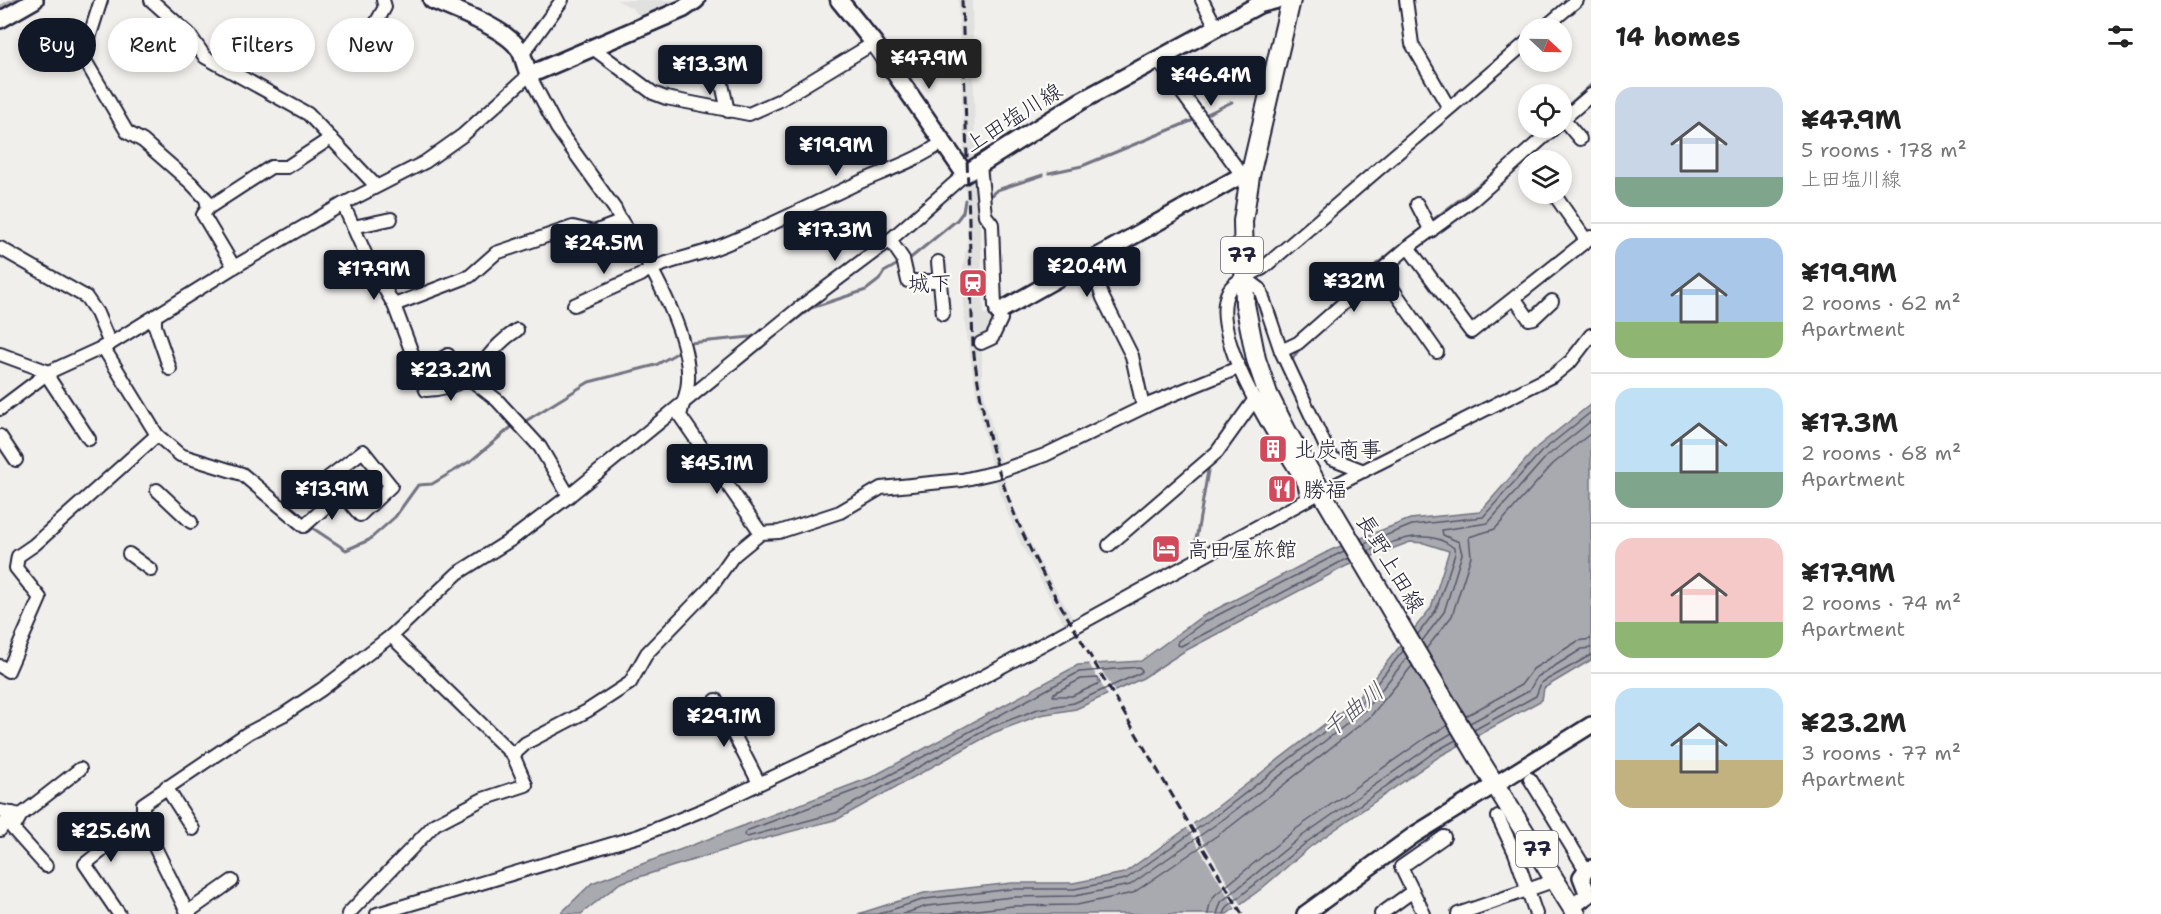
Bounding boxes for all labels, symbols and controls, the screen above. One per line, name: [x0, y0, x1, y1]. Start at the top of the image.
chip: Buy: [18, 18, 96, 72]
chip: Rent: [108, 18, 198, 72]
chip: Filters: [210, 18, 315, 72]
chip: New: [327, 18, 414, 72]
north arrow: [1518, 18, 1572, 72]
map controls: [1518, 18, 1572, 204]
text: 14 homes: [1615, 19, 1741, 54]
icon: filters: [2104, 20, 2137, 53]
pin: ¥47.9M: [880, 39, 978, 90]
pin: ¥13.3M: [661, 45, 759, 96]
text: ¥47.9M: [890, 45, 968, 71]
text: ¥13.3M: [672, 51, 748, 77]
pin: ¥46.4M: [1162, 56, 1260, 107]
text: ¥46.4M: [1171, 62, 1251, 88]
street label: 上田塩川線: [959, 76, 1068, 159]
button: locate: [1518, 84, 1572, 138]
text: ¥47.9M: [1801, 102, 1901, 137]
icon: home: [1663, 111, 1735, 183]
pin: ¥19.9M: [787, 126, 885, 177]
text: ¥19.9M: [799, 132, 873, 158]
text: 5 rooms · 178 m²: [1801, 137, 1967, 163]
button: layers: [1518, 150, 1572, 204]
text: 上田塩川線: [1801, 166, 1901, 192]
pin: ¥17.3M: [786, 211, 884, 262]
text: ¥17.3M: [798, 217, 872, 243]
pin: ¥24.5M: [555, 224, 653, 275]
text: ¥24.5M: [565, 230, 643, 256]
road number: 77: [1221, 237, 1263, 273]
pin: ¥20.4M: [1038, 247, 1136, 298]
pin: ¥17.9M: [325, 250, 423, 301]
text: ¥20.4M: [1047, 253, 1127, 279]
text: ¥19.9M: [1801, 255, 1897, 290]
text: ¥17.9M: [338, 256, 410, 282]
pin: ¥32M: [1318, 262, 1390, 313]
icon: home: [1663, 262, 1735, 334]
station icon: 城下: [957, 267, 989, 299]
text: ¥32M: [1323, 268, 1385, 294]
place label: 城下: [908, 269, 952, 298]
text: 2 rooms · 62 m²: [1801, 290, 1961, 316]
text: Apartment: [1801, 316, 1905, 342]
pin: ¥23.2M: [402, 351, 500, 402]
text: ¥23.2M: [410, 357, 492, 383]
text: ¥17.3M: [1801, 405, 1898, 440]
icon: home: [1663, 412, 1735, 484]
building icon: 北炭商事: [1257, 433, 1289, 465]
place label: 北炭商事: [1294, 435, 1382, 464]
text: 2 rooms · 68 m²: [1801, 440, 1961, 466]
pin: ¥45.1M: [668, 444, 766, 495]
text: ¥45.1M: [681, 450, 753, 476]
text: Apartment: [1801, 466, 1905, 492]
pin: ¥13.9M: [283, 470, 381, 521]
restaurant icon: 勝福: [1266, 473, 1298, 505]
place label: 勝福: [1303, 475, 1347, 504]
text: ¥13.9M: [295, 476, 369, 502]
street label: 長野上田線: [1350, 509, 1431, 618]
hotel icon: 高田屋旅館: [1150, 533, 1182, 565]
place label: 高田屋旅館: [1187, 535, 1297, 564]
text: ¥17.9M: [1801, 555, 1895, 590]
icon: home: [1663, 562, 1735, 634]
text: 2 rooms · 74 m²: [1801, 590, 1961, 616]
text: Apartment: [1801, 616, 1905, 642]
water label: 千曲川: [1315, 675, 1391, 745]
pin: ¥29.1M: [675, 697, 773, 748]
text: ¥29.1M: [687, 703, 761, 729]
text: ¥23.2M: [1801, 705, 1906, 740]
icon: home: [1663, 712, 1735, 784]
text: 3 rooms · 77 m²: [1801, 740, 1961, 766]
text: Apartment: [1801, 766, 1905, 792]
pin: ¥25.6M: [62, 812, 160, 863]
text: ¥25.6M: [71, 818, 151, 844]
road number: 77: [1516, 831, 1558, 867]

